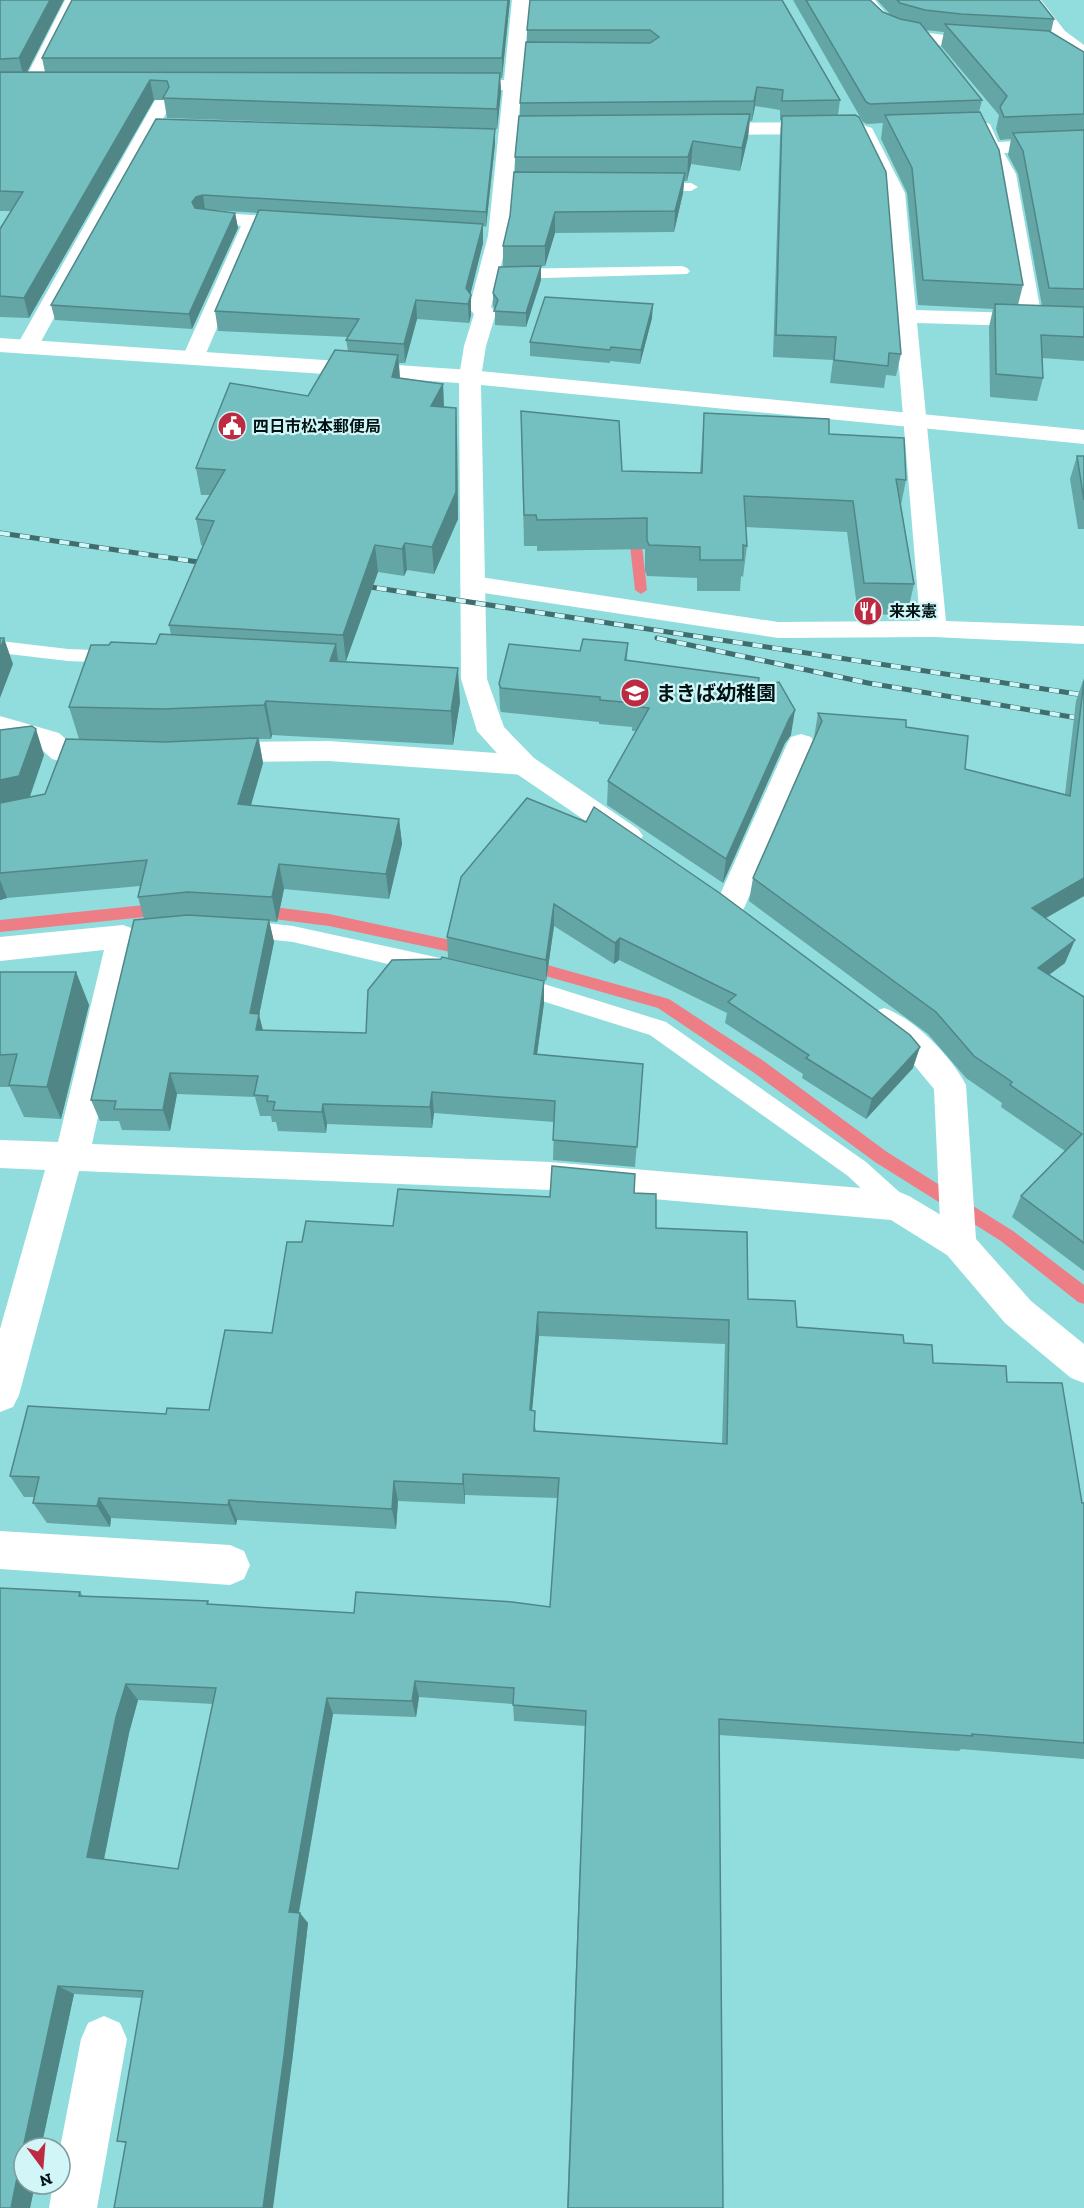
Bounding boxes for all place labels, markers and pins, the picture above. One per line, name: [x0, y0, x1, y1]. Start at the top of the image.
public building icon: 四日市松本郵便局: [216, 410, 248, 442]
place label: 四日市松本郵便局: [253, 417, 381, 436]
restaurant icon: 来来憲: [852, 595, 884, 627]
place label: 来来憲: [889, 602, 937, 621]
school or university icon: まきば幼稚園: [619, 677, 651, 709]
place label: まきば幼稚園: [656, 681, 776, 705]

